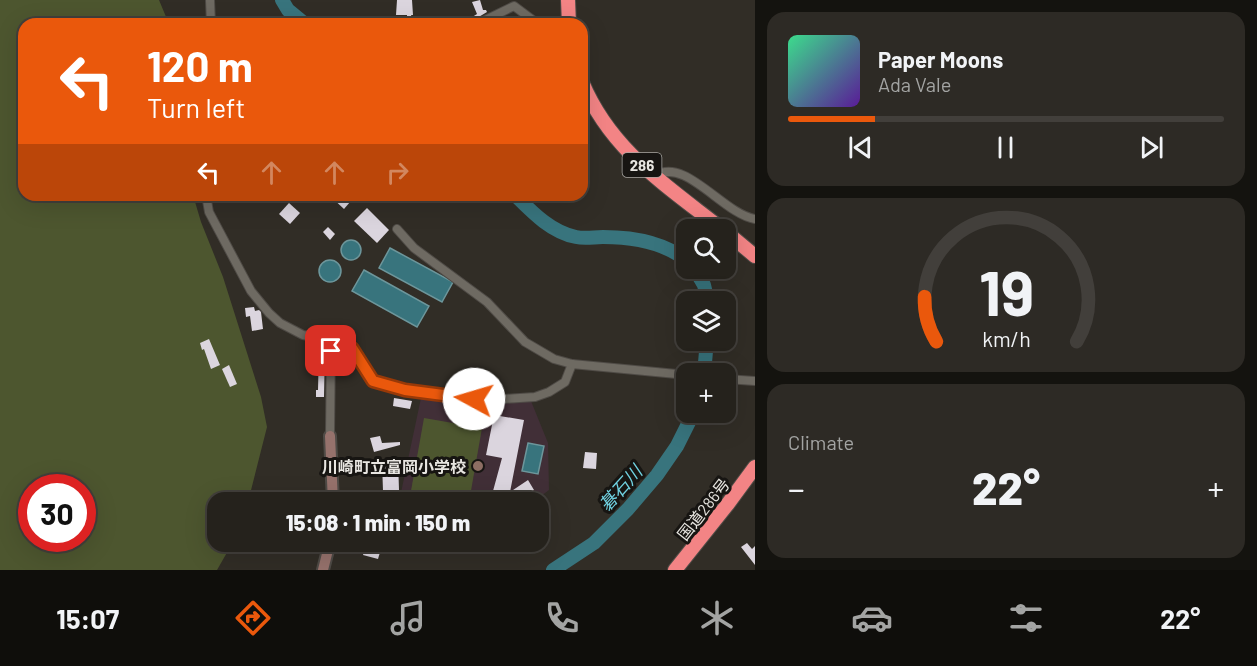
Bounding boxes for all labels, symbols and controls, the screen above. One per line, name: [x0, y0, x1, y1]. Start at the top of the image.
text: 120 m: [147, 40, 253, 90]
icon: left: [48, 42, 126, 120]
text: Paper Moons: [878, 46, 1003, 72]
text: Ada Vale: [878, 72, 951, 96]
text: Turn left: [147, 91, 245, 123]
icon: previous: [844, 131, 877, 164]
icon: pause: [989, 131, 1022, 164]
icon: next: [1135, 131, 1168, 164]
road number: 286: [622, 153, 662, 177]
icon: left: [192, 156, 225, 189]
icon: ahead: [255, 156, 288, 189]
icon: ahead: [318, 156, 351, 189]
icon: right: [381, 156, 414, 189]
map controls: [676, 219, 736, 423]
button: search: [676, 219, 736, 279]
text: 19: [978, 254, 1034, 328]
button: layers: [676, 291, 736, 351]
pin: [305, 325, 356, 376]
text: km/h: [982, 326, 1030, 351]
icon: arrive: [314, 334, 347, 367]
button: +: [676, 363, 736, 423]
position arrow: [442, 367, 506, 431]
text: Climate: [788, 430, 854, 454]
place label: 川崎町立富岡小学校: [322, 457, 466, 476]
marker: 川崎町立富岡小学校: [471, 459, 485, 473]
water label: 碁石川: [594, 459, 648, 515]
text: 22°: [972, 460, 1040, 514]
text: −: [788, 468, 805, 508]
text: +: [1207, 468, 1224, 508]
speed limit sign: 30: [18, 474, 96, 552]
street label: 国道286号: [673, 474, 733, 544]
text: 15:08 · 1 min · 150 m: [286, 509, 470, 535]
icon: directions: [232, 597, 274, 639]
icon: music: [387, 597, 429, 639]
icon: phone: [541, 597, 583, 639]
icon: climate: [696, 597, 738, 639]
icon: car: [851, 597, 893, 639]
icon: filters: [1005, 597, 1047, 639]
text: 15:07: [56, 602, 119, 634]
text: 22°: [1160, 602, 1201, 634]

